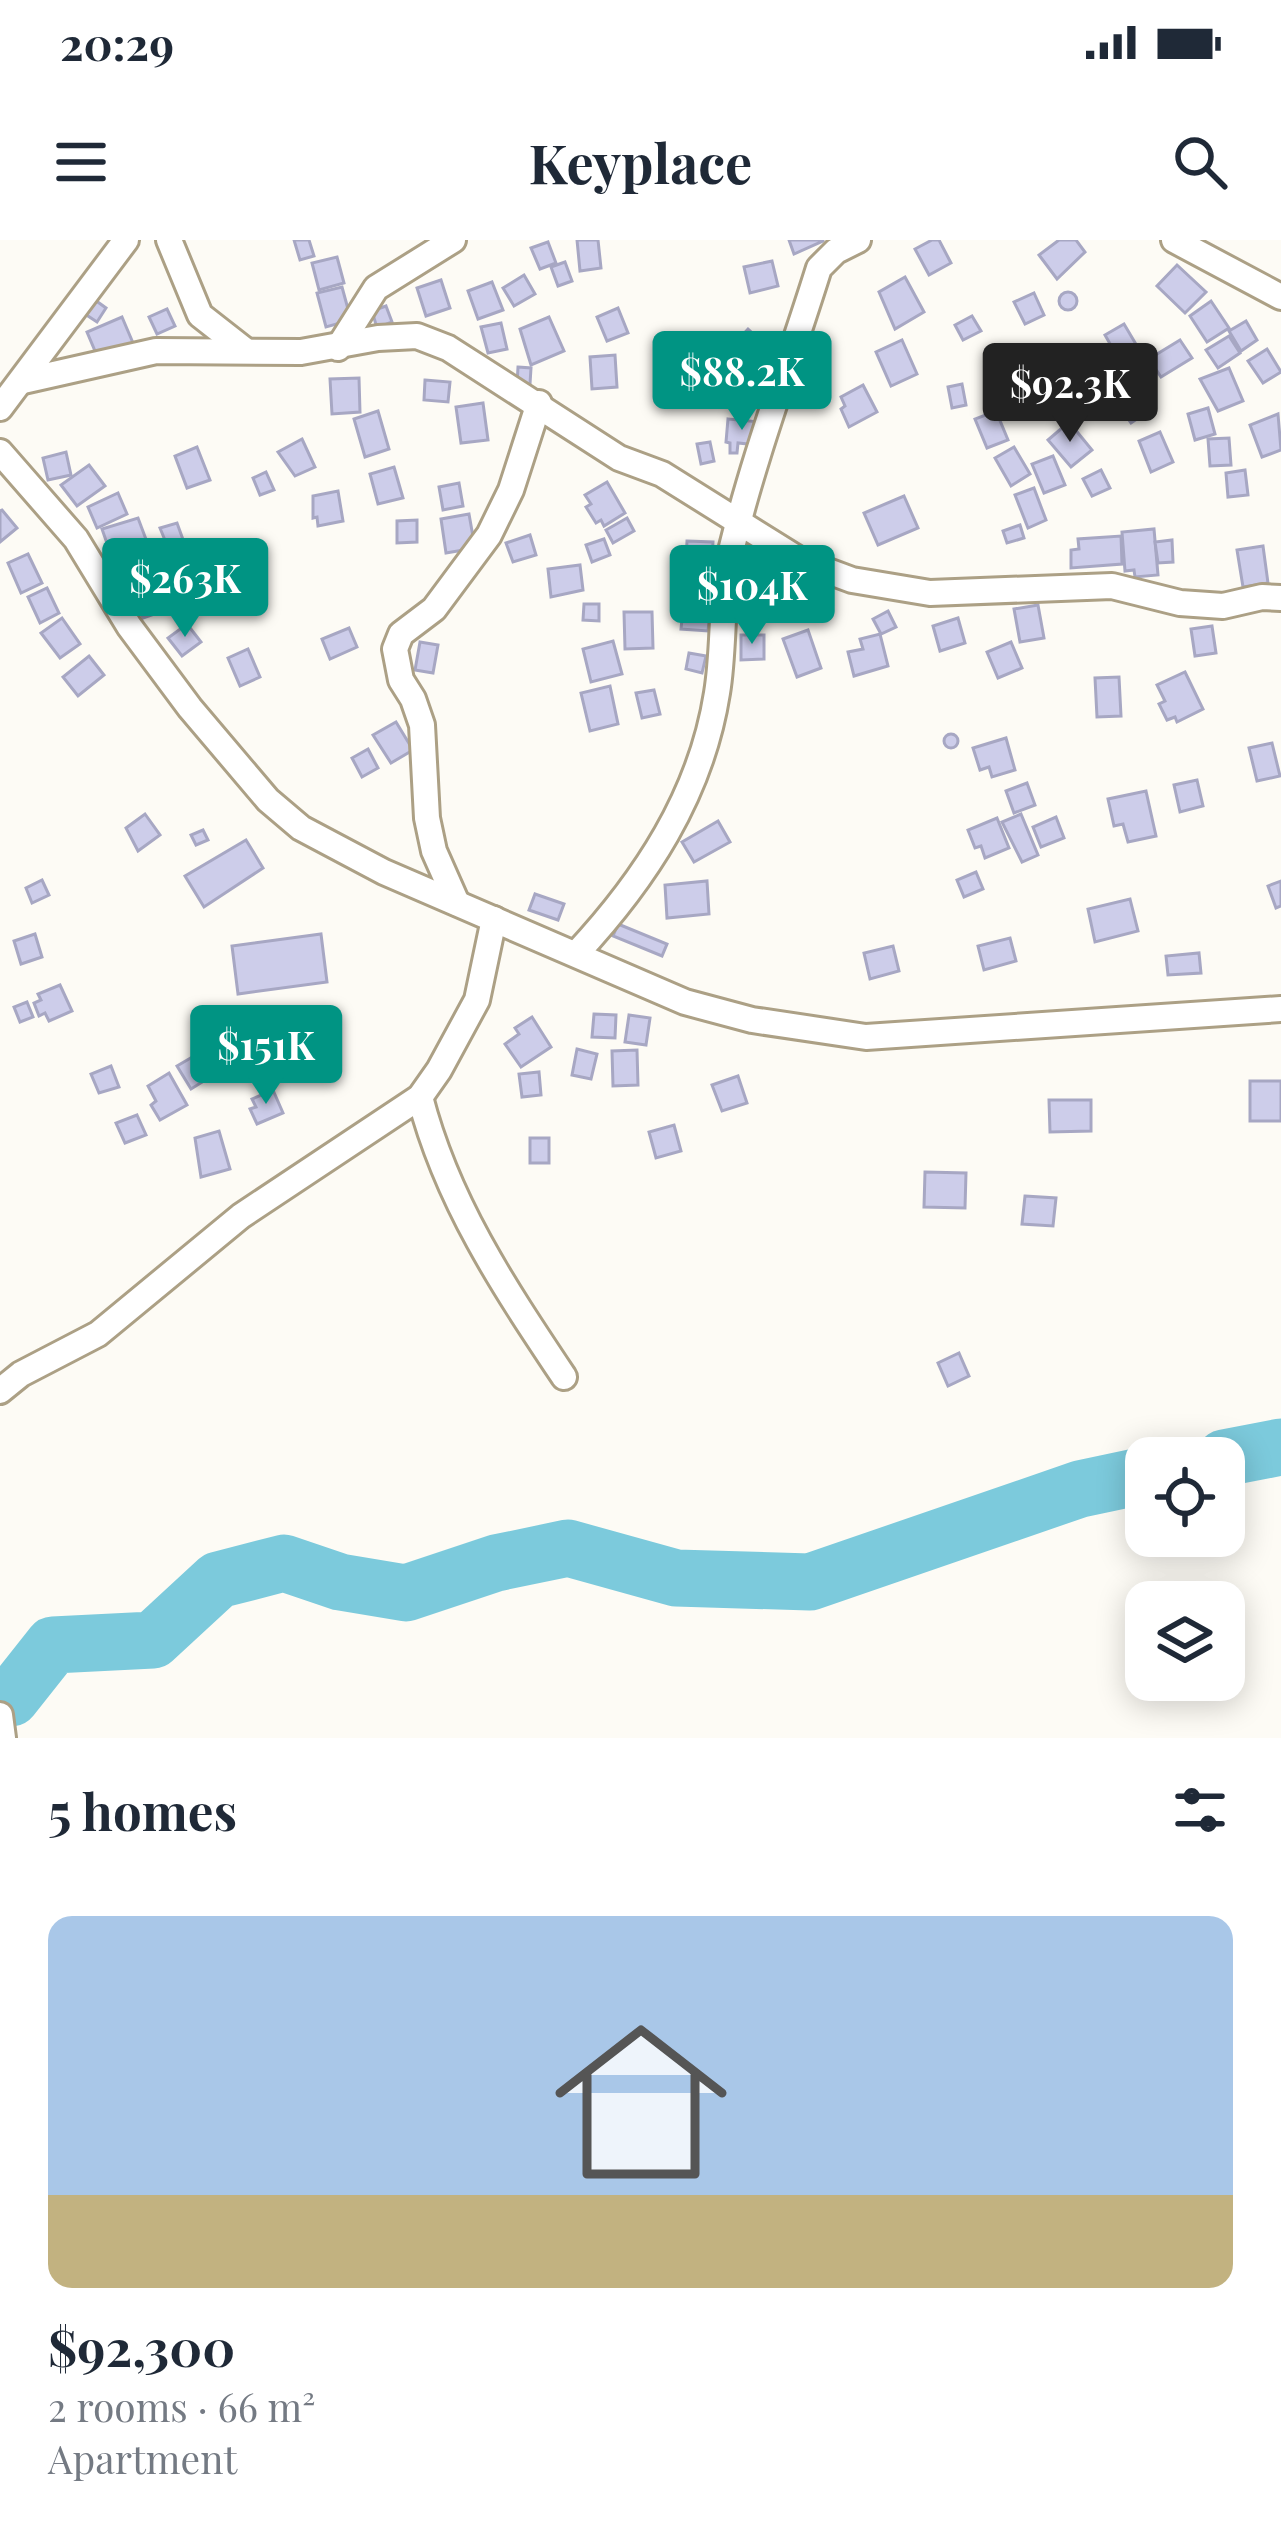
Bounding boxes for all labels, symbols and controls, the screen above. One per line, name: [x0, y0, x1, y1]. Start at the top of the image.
text: 20:29: [60, 12, 174, 72]
text: Keyplace: [529, 126, 752, 198]
icon: menu: [48, 129, 114, 195]
icon: search: [1167, 129, 1233, 195]
pin: $88.2K: [644, 331, 840, 433]
pin: $92.3K: [972, 343, 1168, 445]
text: $88.2K: [680, 344, 804, 396]
text: $92.3K: [1010, 356, 1130, 408]
pin: $263K: [101, 538, 269, 640]
pin: $104K: [668, 545, 836, 647]
text: $263K: [129, 551, 241, 603]
text: $104K: [697, 558, 807, 610]
pin: $151K: [182, 1005, 350, 1107]
text: $151K: [217, 1018, 315, 1070]
map controls: [1125, 1437, 1245, 1701]
button: locate: [1125, 1437, 1245, 1557]
button: layers: [1125, 1581, 1245, 1701]
text: 5 homes: [48, 1776, 237, 1844]
icon: filters: [1167, 1777, 1233, 1843]
icon: home: [533, 1994, 749, 2210]
text: $92,300: [48, 2312, 235, 2380]
text: 2 rooms · 66 m²: [48, 2380, 315, 2432]
text: Apartment: [48, 2432, 237, 2484]

